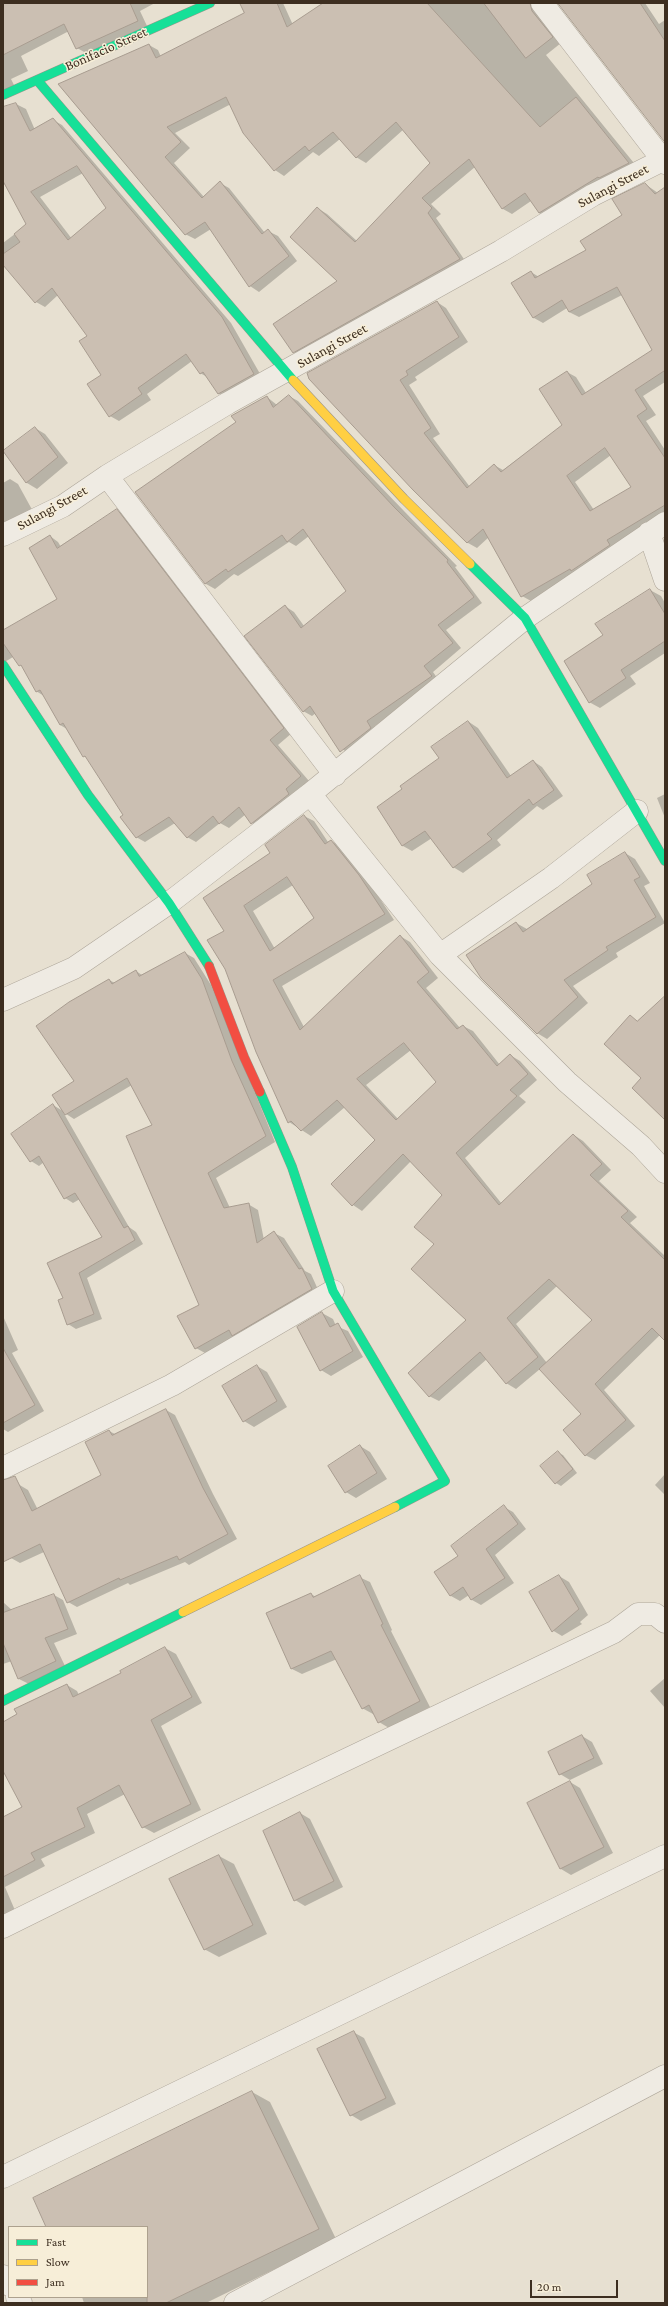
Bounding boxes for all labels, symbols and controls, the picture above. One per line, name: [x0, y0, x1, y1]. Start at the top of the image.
street label: Bonifacio Street: [62, 23, 150, 75]
street label: Sulangi Street: [575, 160, 651, 212]
street label: Sulangi Street: [294, 320, 370, 372]
street label: Sulangi Street: [14, 482, 90, 534]
legend: [8, 2226, 148, 2298]
text: Fast: [46, 2235, 66, 2249]
text: Slow: [46, 2255, 70, 2269]
scale bar: [532, 2272, 620, 2298]
text: Jam: [46, 2275, 65, 2289]
text: 20 m: [537, 2280, 561, 2294]

